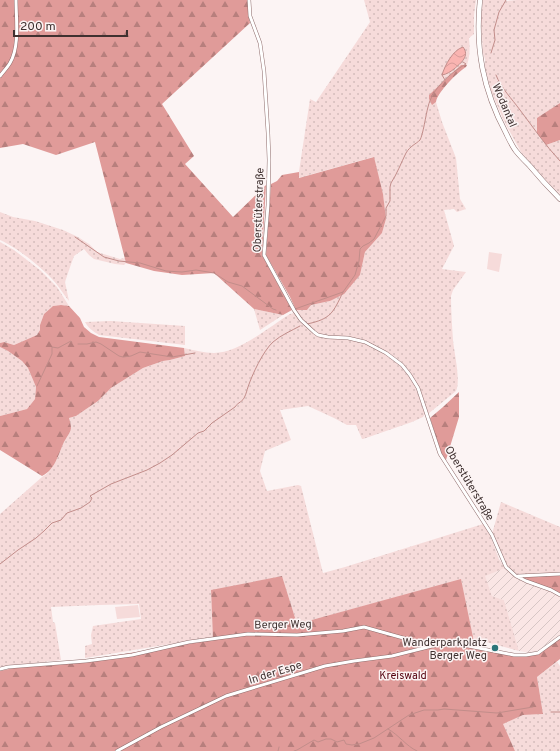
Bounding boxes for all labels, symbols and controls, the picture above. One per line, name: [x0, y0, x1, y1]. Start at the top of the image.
scale bar: [14, 12, 127, 38]
text: 200 m: [20, 19, 56, 35]
street label: Wodantal: [489, 81, 520, 129]
street label: Oberstüterstraße: [251, 167, 267, 253]
street label: Oberstüterstraße: [441, 444, 497, 524]
street label: Berger Weg: [254, 617, 312, 633]
place label: Wanderparkplatz Berger Weg: [403, 636, 487, 663]
marker: Wanderparkplatz Berger Weg: [490, 643, 500, 653]
street label: In der Espe: [247, 658, 304, 688]
park label: Kreiswald: [379, 669, 427, 683]

